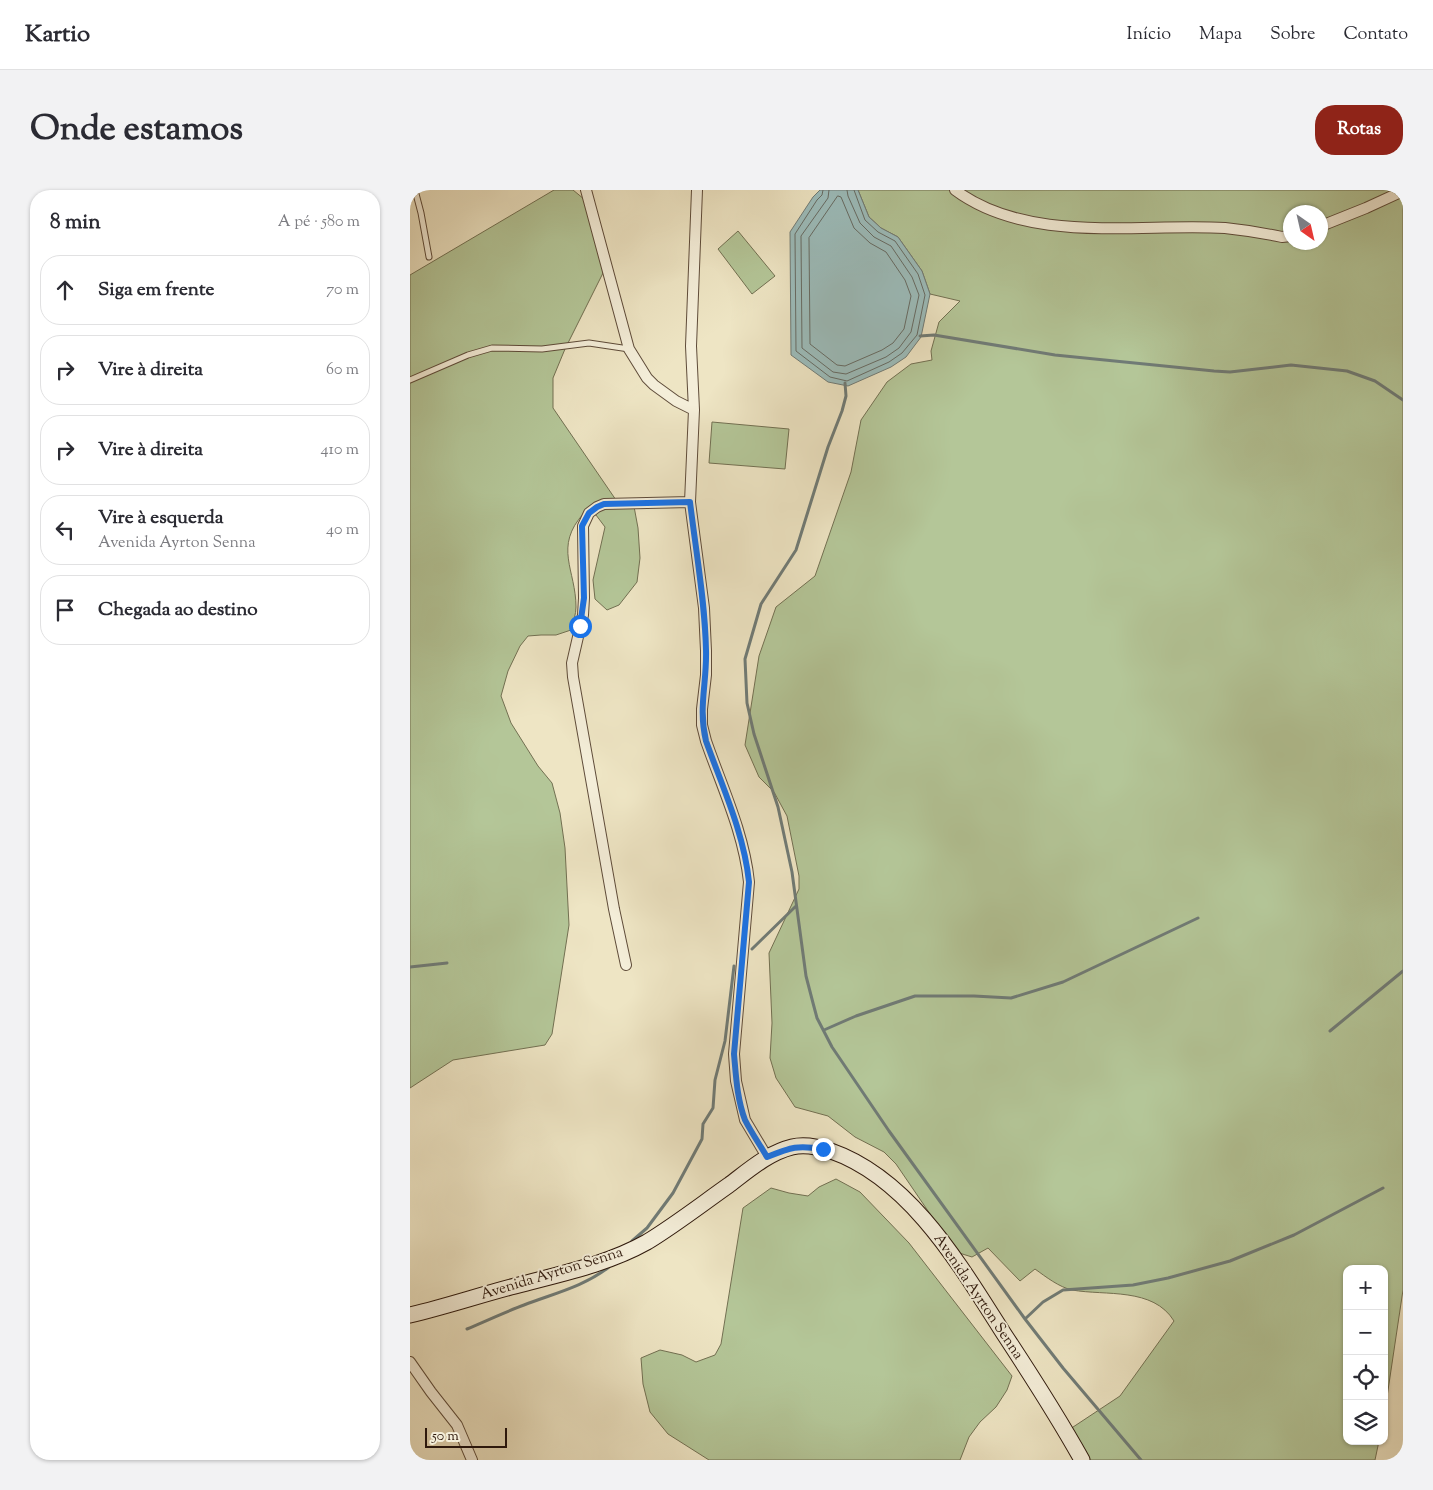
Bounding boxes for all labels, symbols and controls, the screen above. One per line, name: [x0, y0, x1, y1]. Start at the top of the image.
text: Kartio: [25, 18, 90, 52]
text: Início: [1126, 22, 1171, 48]
text: Mapa: [1199, 22, 1242, 48]
text: Sobre: [1270, 22, 1315, 48]
text: Contato: [1343, 22, 1408, 48]
text: Onde estamos: [30, 105, 243, 156]
button: Rotas: [1315, 105, 1403, 155]
north arrow: [1283, 205, 1328, 250]
text: 8 min: [50, 208, 101, 238]
text: A pé · 580 m: [278, 211, 360, 234]
icon: ahead: [51, 276, 79, 304]
text: Siga em frente: [98, 277, 214, 304]
text: 70 m: [326, 279, 359, 302]
icon: right: [51, 356, 79, 384]
text: Vire à direita: [98, 357, 203, 384]
text: 60 m: [326, 359, 359, 382]
icon: right: [51, 436, 79, 464]
text: Vire à direita: [98, 437, 203, 464]
text: 410 m: [321, 439, 359, 462]
text: Vire à esquerda: [98, 505, 224, 532]
icon: left: [51, 516, 79, 544]
text: 40 m: [326, 519, 359, 542]
text: Avenida Ayrton Senna: [98, 532, 256, 555]
icon: arrive: [51, 596, 79, 624]
text: Chegada ao destino: [98, 597, 258, 624]
route start: [569, 615, 592, 638]
route end: [812, 1138, 835, 1161]
street label: Avenida Ayrton Senna: [928, 1230, 1028, 1364]
street label: Avenida Ayrton Senna: [478, 1242, 626, 1306]
map controls: [1343, 1265, 1388, 1445]
button: +: [1343, 1265, 1388, 1310]
button: −: [1343, 1310, 1388, 1355]
button: locate: [1343, 1355, 1388, 1400]
button: layers: [1343, 1400, 1388, 1445]
scale bar: [425, 1425, 508, 1448]
text: 50 m: [432, 1427, 459, 1447]

